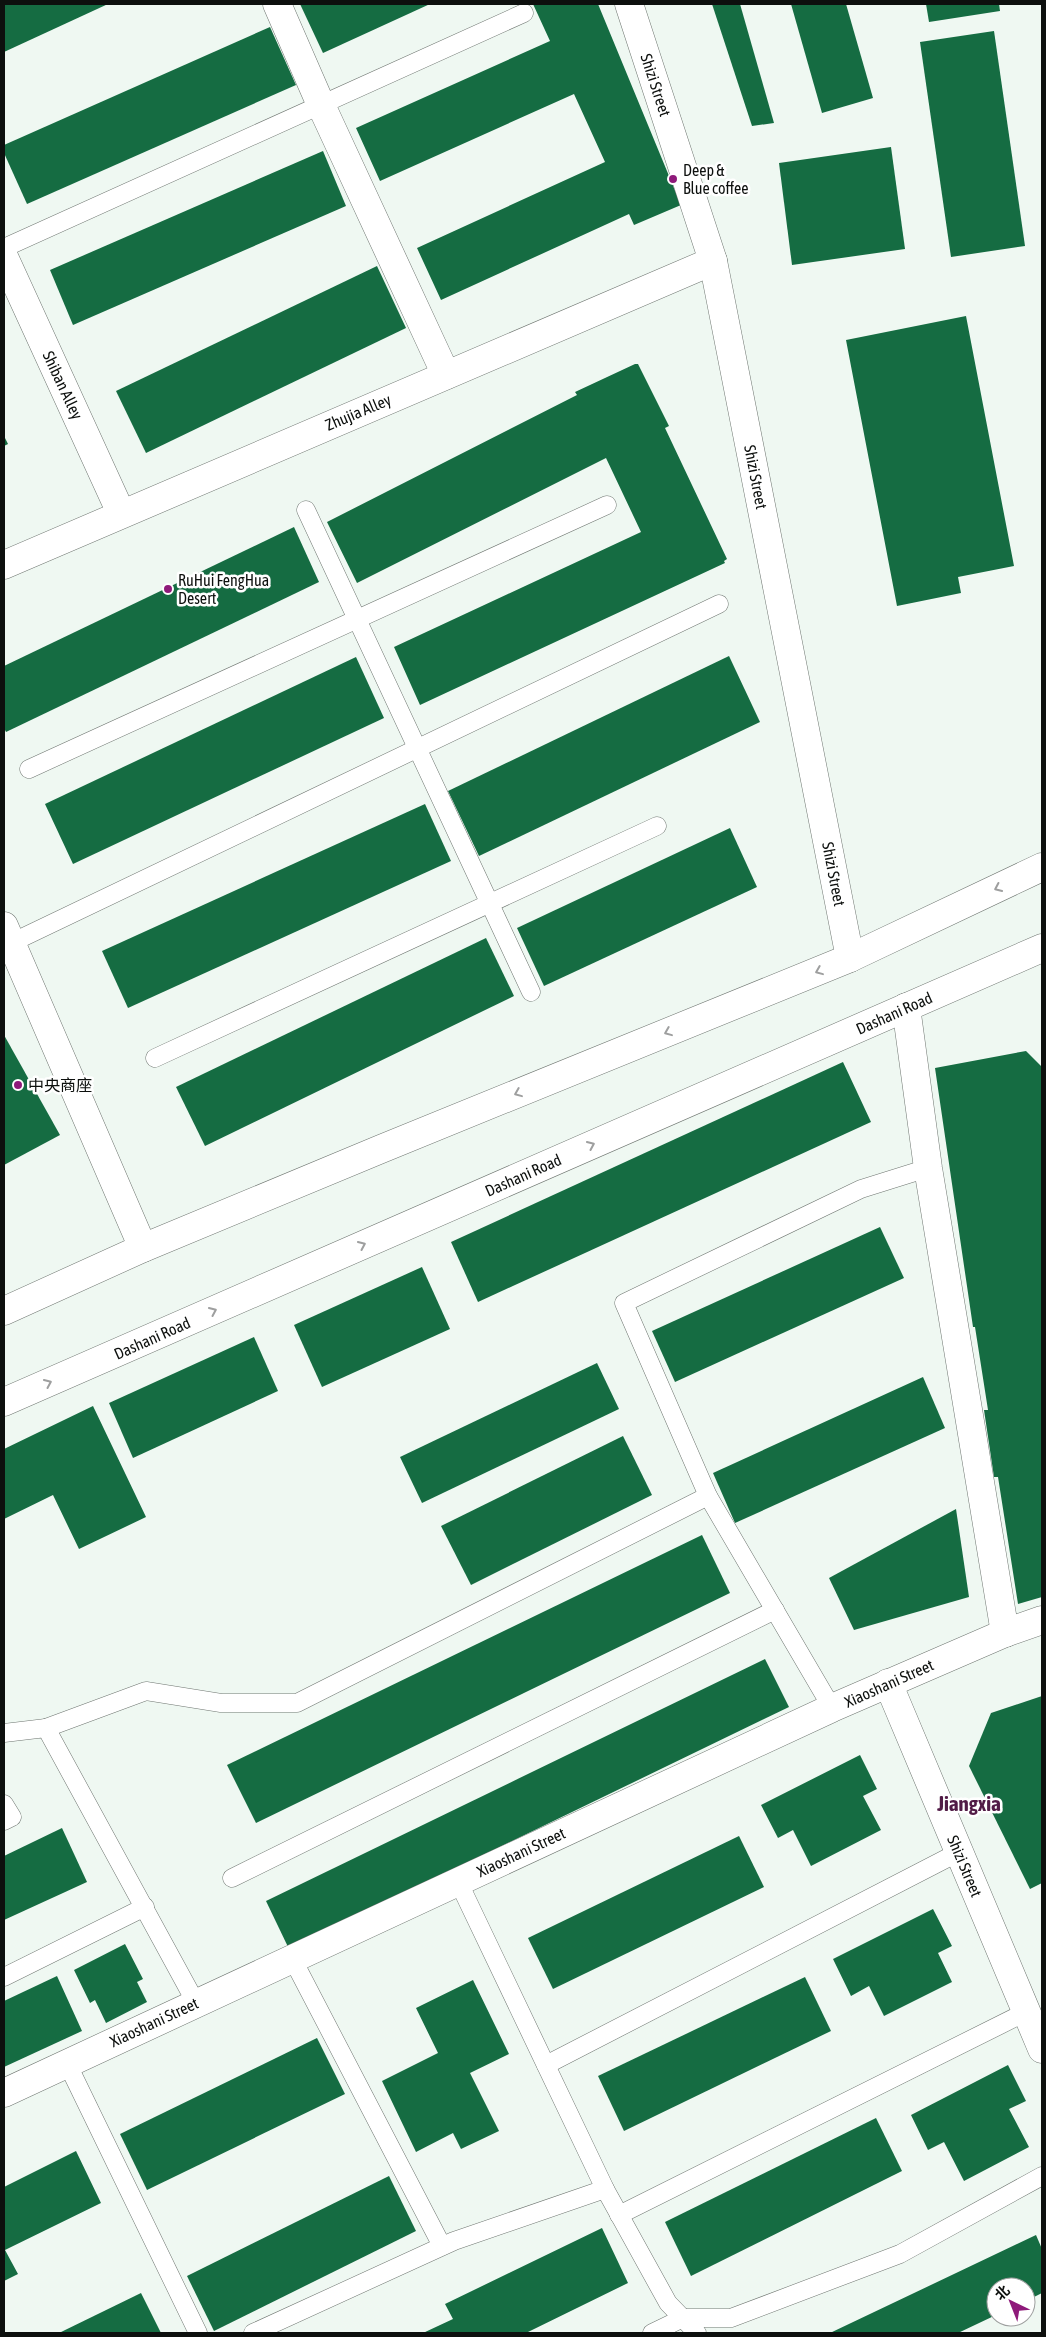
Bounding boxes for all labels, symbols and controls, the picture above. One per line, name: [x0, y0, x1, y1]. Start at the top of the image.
street label: Shizi Street: [637, 51, 675, 119]
place label: Deep & Blue coffee: [683, 161, 749, 197]
marker: Deep & Blue coffee: [667, 173, 679, 185]
street label: Shiban Alley: [39, 348, 87, 423]
street label: Zhujia Alley: [322, 390, 394, 435]
street label: Shizi Street: [741, 443, 771, 511]
place label: RuHui FengHua Desert: [178, 571, 269, 607]
marker: RuHui FengHua Desert: [162, 583, 174, 595]
street label: Shizi Street: [819, 840, 849, 908]
one-way arrow: [994, 882, 1003, 892]
one-way arrow: [815, 964, 824, 975]
street label: Dashani Road: [853, 988, 935, 1038]
one-way arrow: [664, 1026, 673, 1036]
place label: 中央商座: [28, 1076, 92, 1094]
marker: 中央商座: [12, 1079, 24, 1091]
one-way arrow: [514, 1087, 523, 1097]
one-way arrow: [586, 1141, 595, 1152]
street label: Dashani Road: [482, 1150, 564, 1200]
one-way arrow: [357, 1241, 366, 1252]
one-way arrow: [208, 1306, 217, 1317]
street label: Dashani Road: [111, 1313, 193, 1363]
one-way arrow: [43, 1378, 52, 1389]
street label: Xiaoshani Street: [842, 1655, 937, 1711]
district label: Jiangxia: [936, 1791, 1001, 1815]
street label: Xiaoshani Street: [474, 1824, 568, 1880]
street label: Shizi Street: [944, 1833, 986, 1900]
street label: Xiaoshani Street: [107, 1994, 201, 2050]
north arrow: [986, 2277, 1036, 2327]
text: 北: [992, 2282, 1013, 2303]

